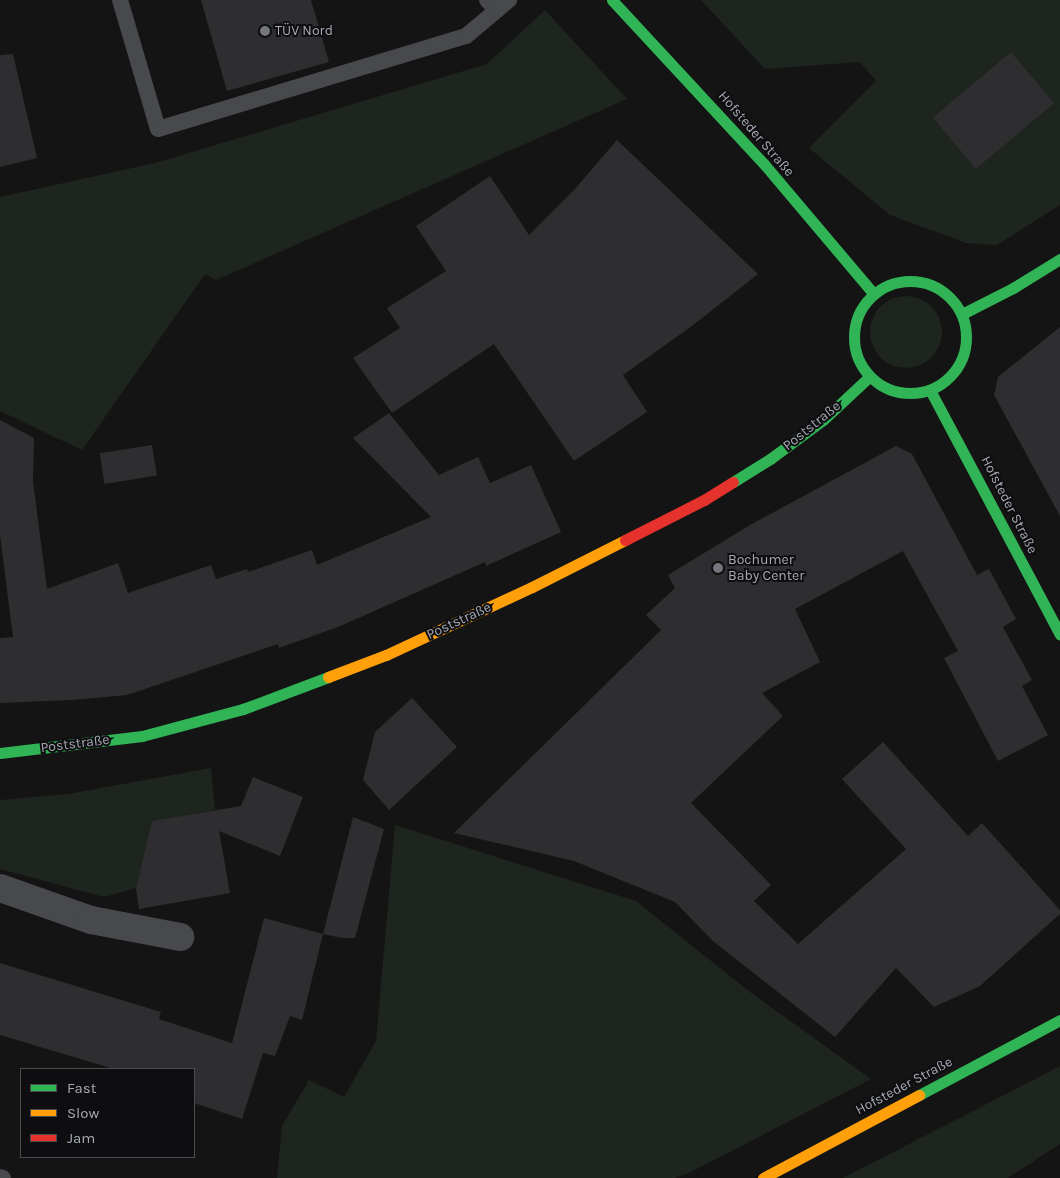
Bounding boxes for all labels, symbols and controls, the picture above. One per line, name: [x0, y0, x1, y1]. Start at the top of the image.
place label: TÜV Nord: [275, 23, 333, 39]
marker: TÜV Nord: [259, 25, 271, 37]
street label: Hofsteder Straße: [714, 88, 798, 180]
street label: Poststraße: [780, 398, 844, 454]
street label: Hofsteder Straße: [977, 453, 1041, 557]
place label: Bochumer Baby Center: [728, 552, 804, 584]
marker: Bochumer Baby Center: [712, 562, 724, 574]
street label: Poststraße: [424, 599, 494, 643]
street label: Poststraße: [40, 731, 110, 757]
street label: Hofsteder Straße: [853, 1053, 955, 1119]
legend: [20, 1068, 195, 1158]
text: Fast: [67, 1079, 96, 1097]
text: Slow: [67, 1104, 99, 1122]
text: Jam: [67, 1129, 95, 1147]

